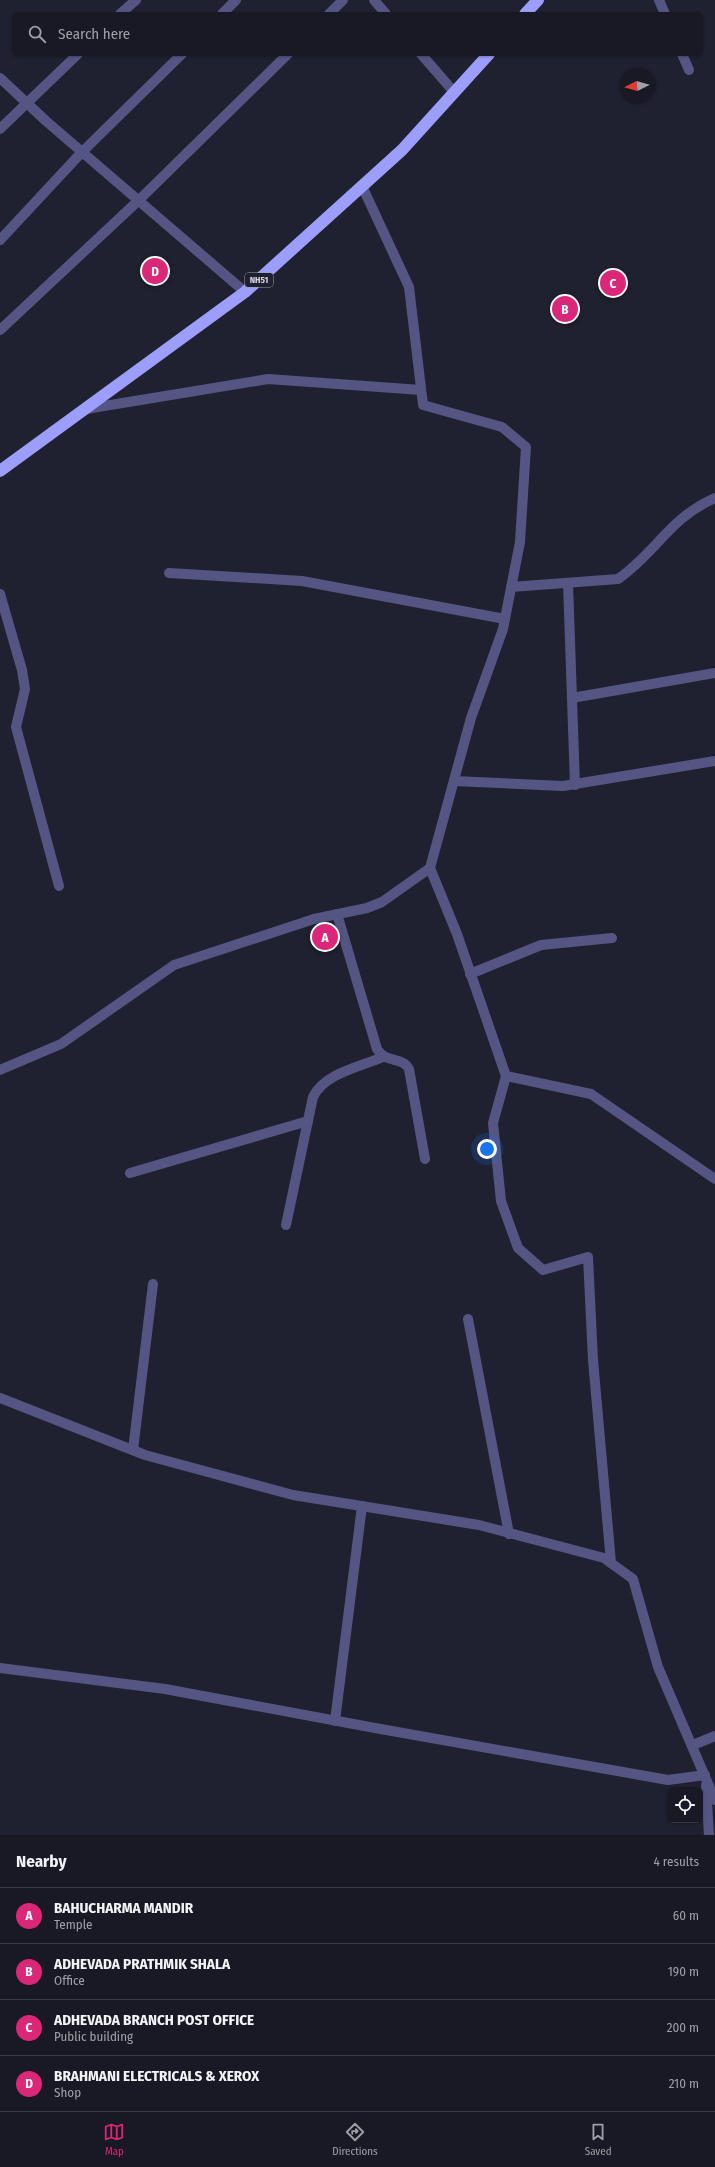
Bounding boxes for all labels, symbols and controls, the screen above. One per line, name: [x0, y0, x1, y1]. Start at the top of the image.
search box: [12, 12, 703, 56]
icon: search: [26, 23, 48, 45]
text: Search here: [58, 25, 130, 43]
north arrow: [619, 68, 655, 104]
pin: D: [142, 256, 168, 286]
pin: C: [600, 268, 626, 298]
road number: NH51: [245, 273, 273, 287]
pin: B: [552, 294, 578, 324]
pin: A: [312, 922, 338, 952]
your location: [477, 1139, 497, 1159]
map controls: [667, 1787, 703, 1823]
button: locate: [667, 1787, 703, 1823]
text: Nearby: [16, 1851, 67, 1872]
text: 4 results: [653, 1854, 699, 1869]
text: BAHUCHARMA MANDIR: [54, 1899, 193, 1917]
text: A: [25, 1908, 33, 1923]
text: 60 m: [673, 1908, 699, 1923]
text: Temple: [54, 1917, 92, 1932]
text: ADHEVADA PRATHMIK SHALA: [54, 1955, 230, 1973]
text: B: [25, 1964, 33, 1979]
text: 190 m: [668, 1964, 699, 1979]
text: Office: [54, 1973, 85, 1988]
text: ADHEVADA BRANCH POST OFFICE: [54, 2011, 254, 2029]
text: C: [26, 2020, 32, 2035]
text: 200 m: [667, 2020, 699, 2035]
text: Public building: [54, 2029, 133, 2044]
text: BRAHMANI ELECTRICALS & XEROX: [54, 2067, 259, 2085]
text: D: [25, 2076, 33, 2091]
text: 210 m: [669, 2076, 699, 2091]
text: Shop: [54, 2085, 81, 2100]
tab: Map: [103, 2121, 125, 2158]
tab: Directions: [332, 2121, 378, 2158]
tab: Saved: [585, 2121, 612, 2158]

